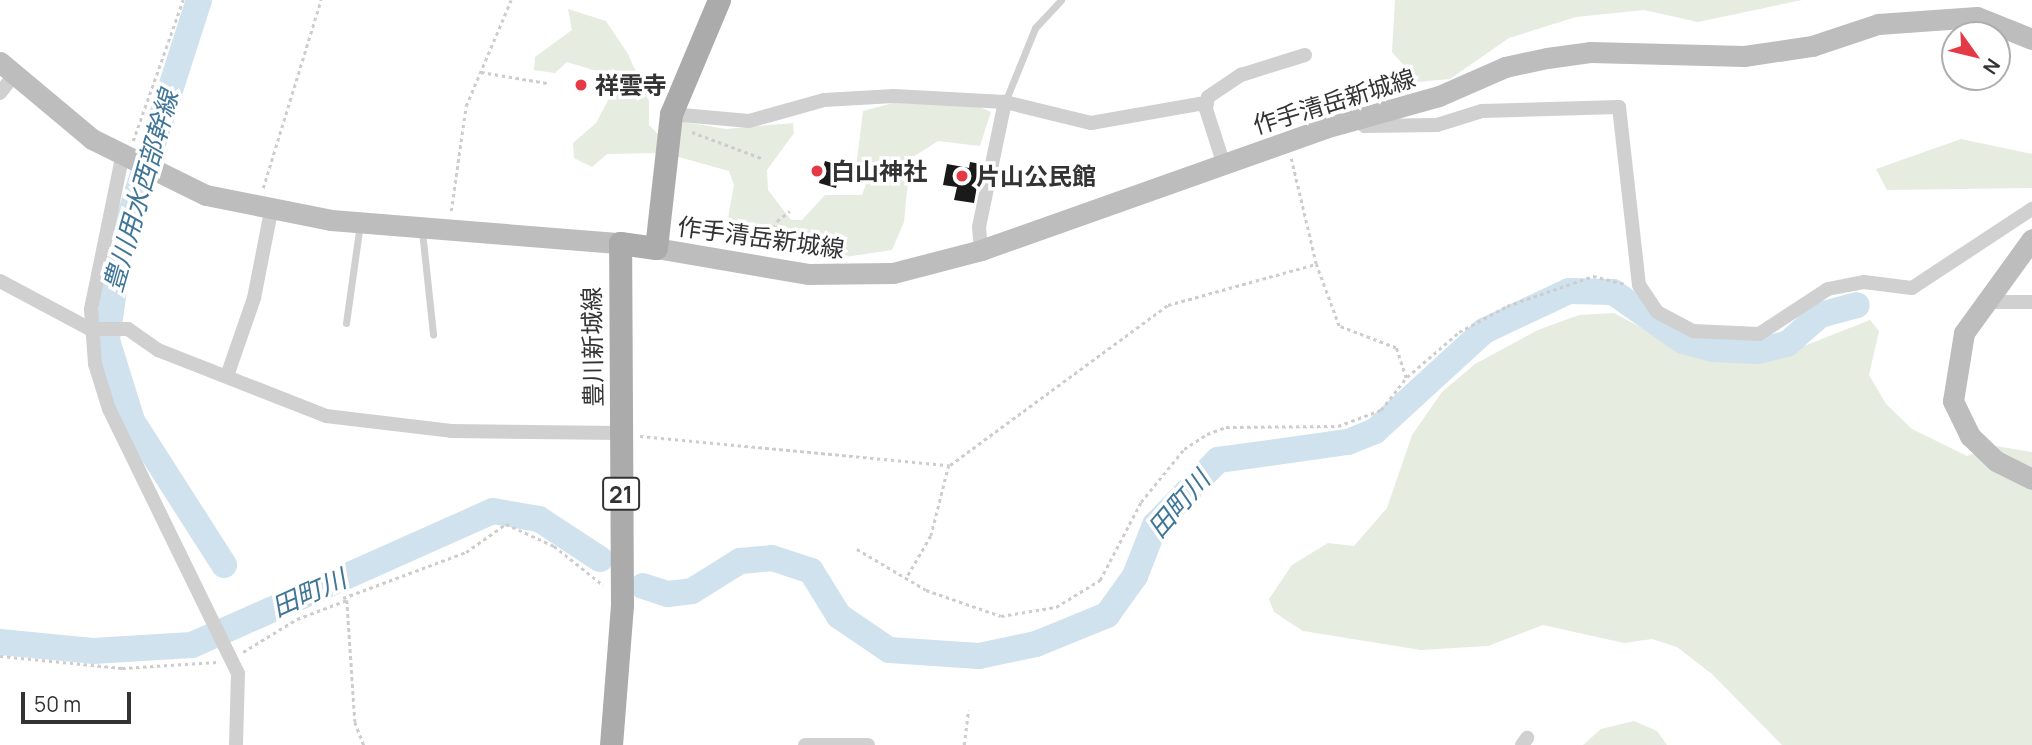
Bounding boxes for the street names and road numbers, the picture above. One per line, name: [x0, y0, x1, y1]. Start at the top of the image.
street label: 作手清岳新城線: [1249, 63, 1419, 139]
street label: 作手清岳新城線: [676, 211, 846, 263]
street label: 豊川新城線: [577, 287, 607, 407]
road number: 21: [602, 474, 640, 514]

